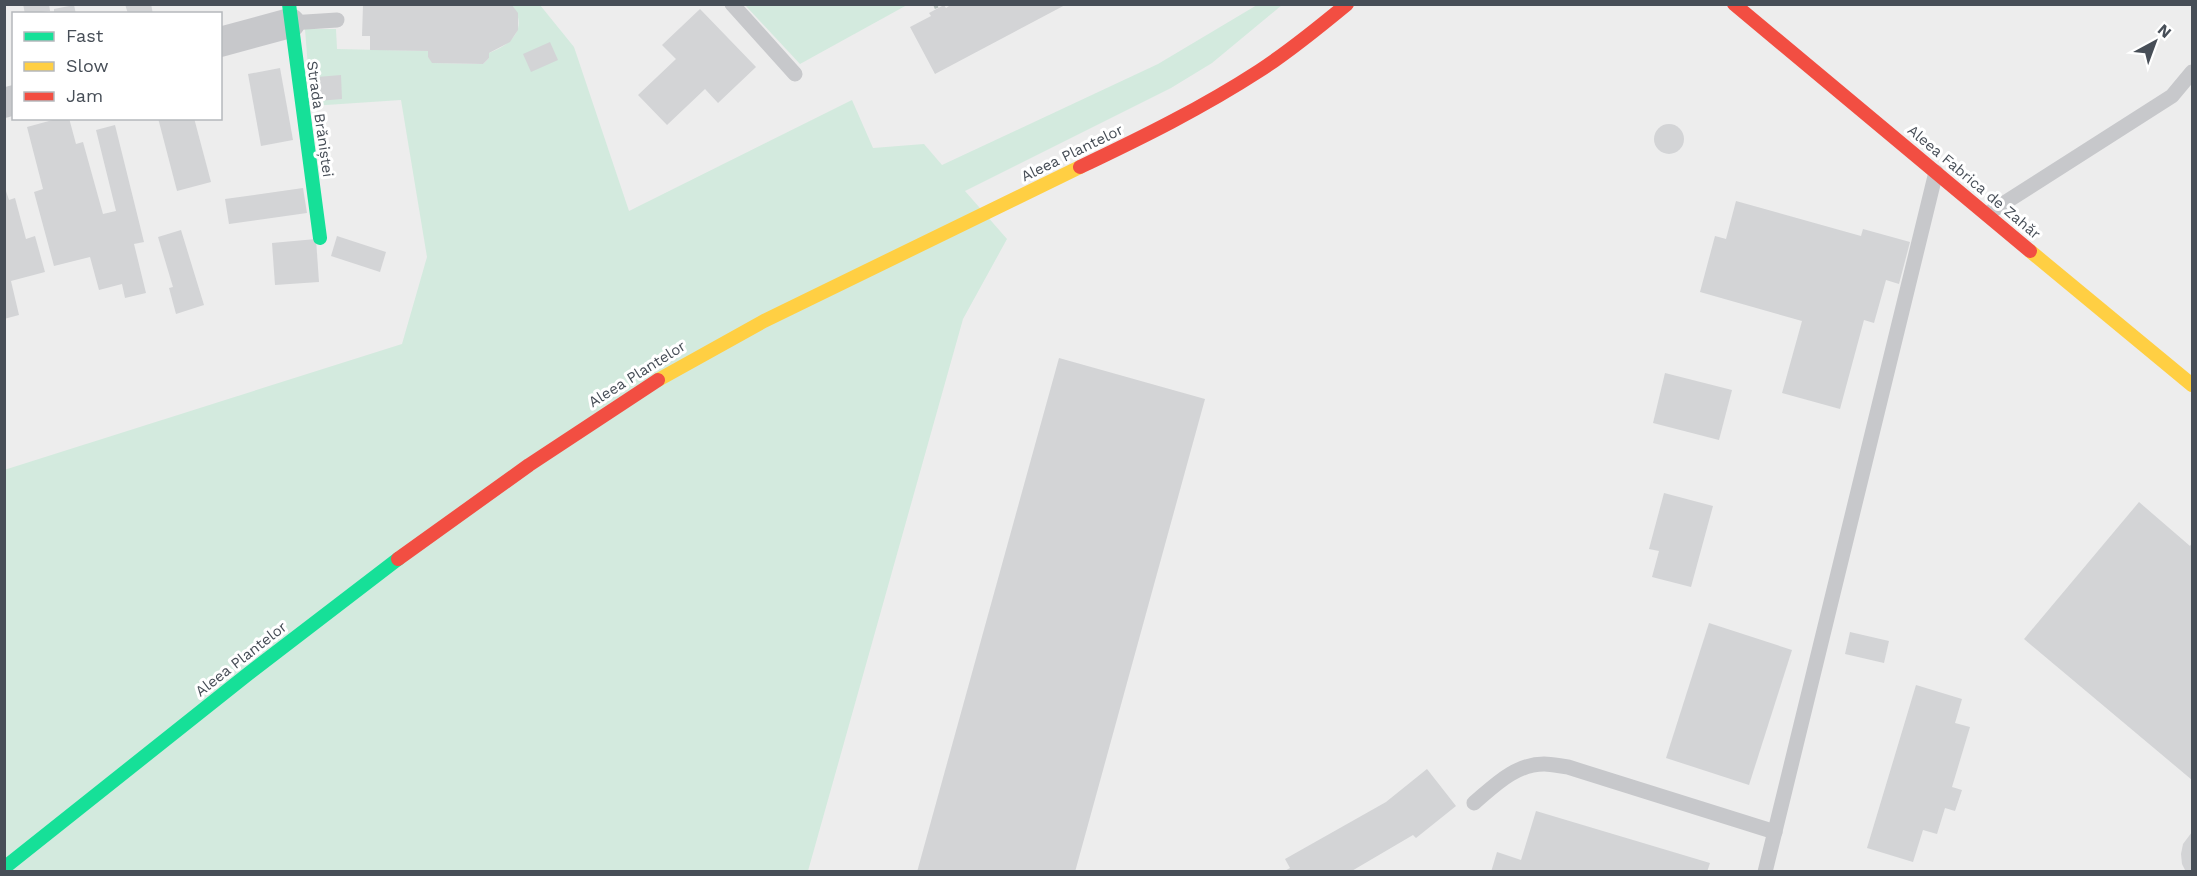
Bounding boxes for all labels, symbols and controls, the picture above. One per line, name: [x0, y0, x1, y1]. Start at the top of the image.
legend: [12, 12, 222, 120]
north arrow: [2125, 12, 2185, 72]
text: N: [2154, 20, 2175, 42]
text: Fast: [66, 25, 104, 46]
text: Slow: [66, 55, 109, 76]
street label: Strada Brăniștei: [303, 60, 337, 178]
text: Jam: [66, 85, 103, 106]
street label: Aleea Plantelor: [1018, 121, 1126, 185]
street label: Aleea Fabrica de Zahăr: [1904, 121, 2044, 243]
street label: Aleea Plantelor: [585, 337, 689, 411]
street label: Aleea Plantelor: [192, 618, 290, 700]

